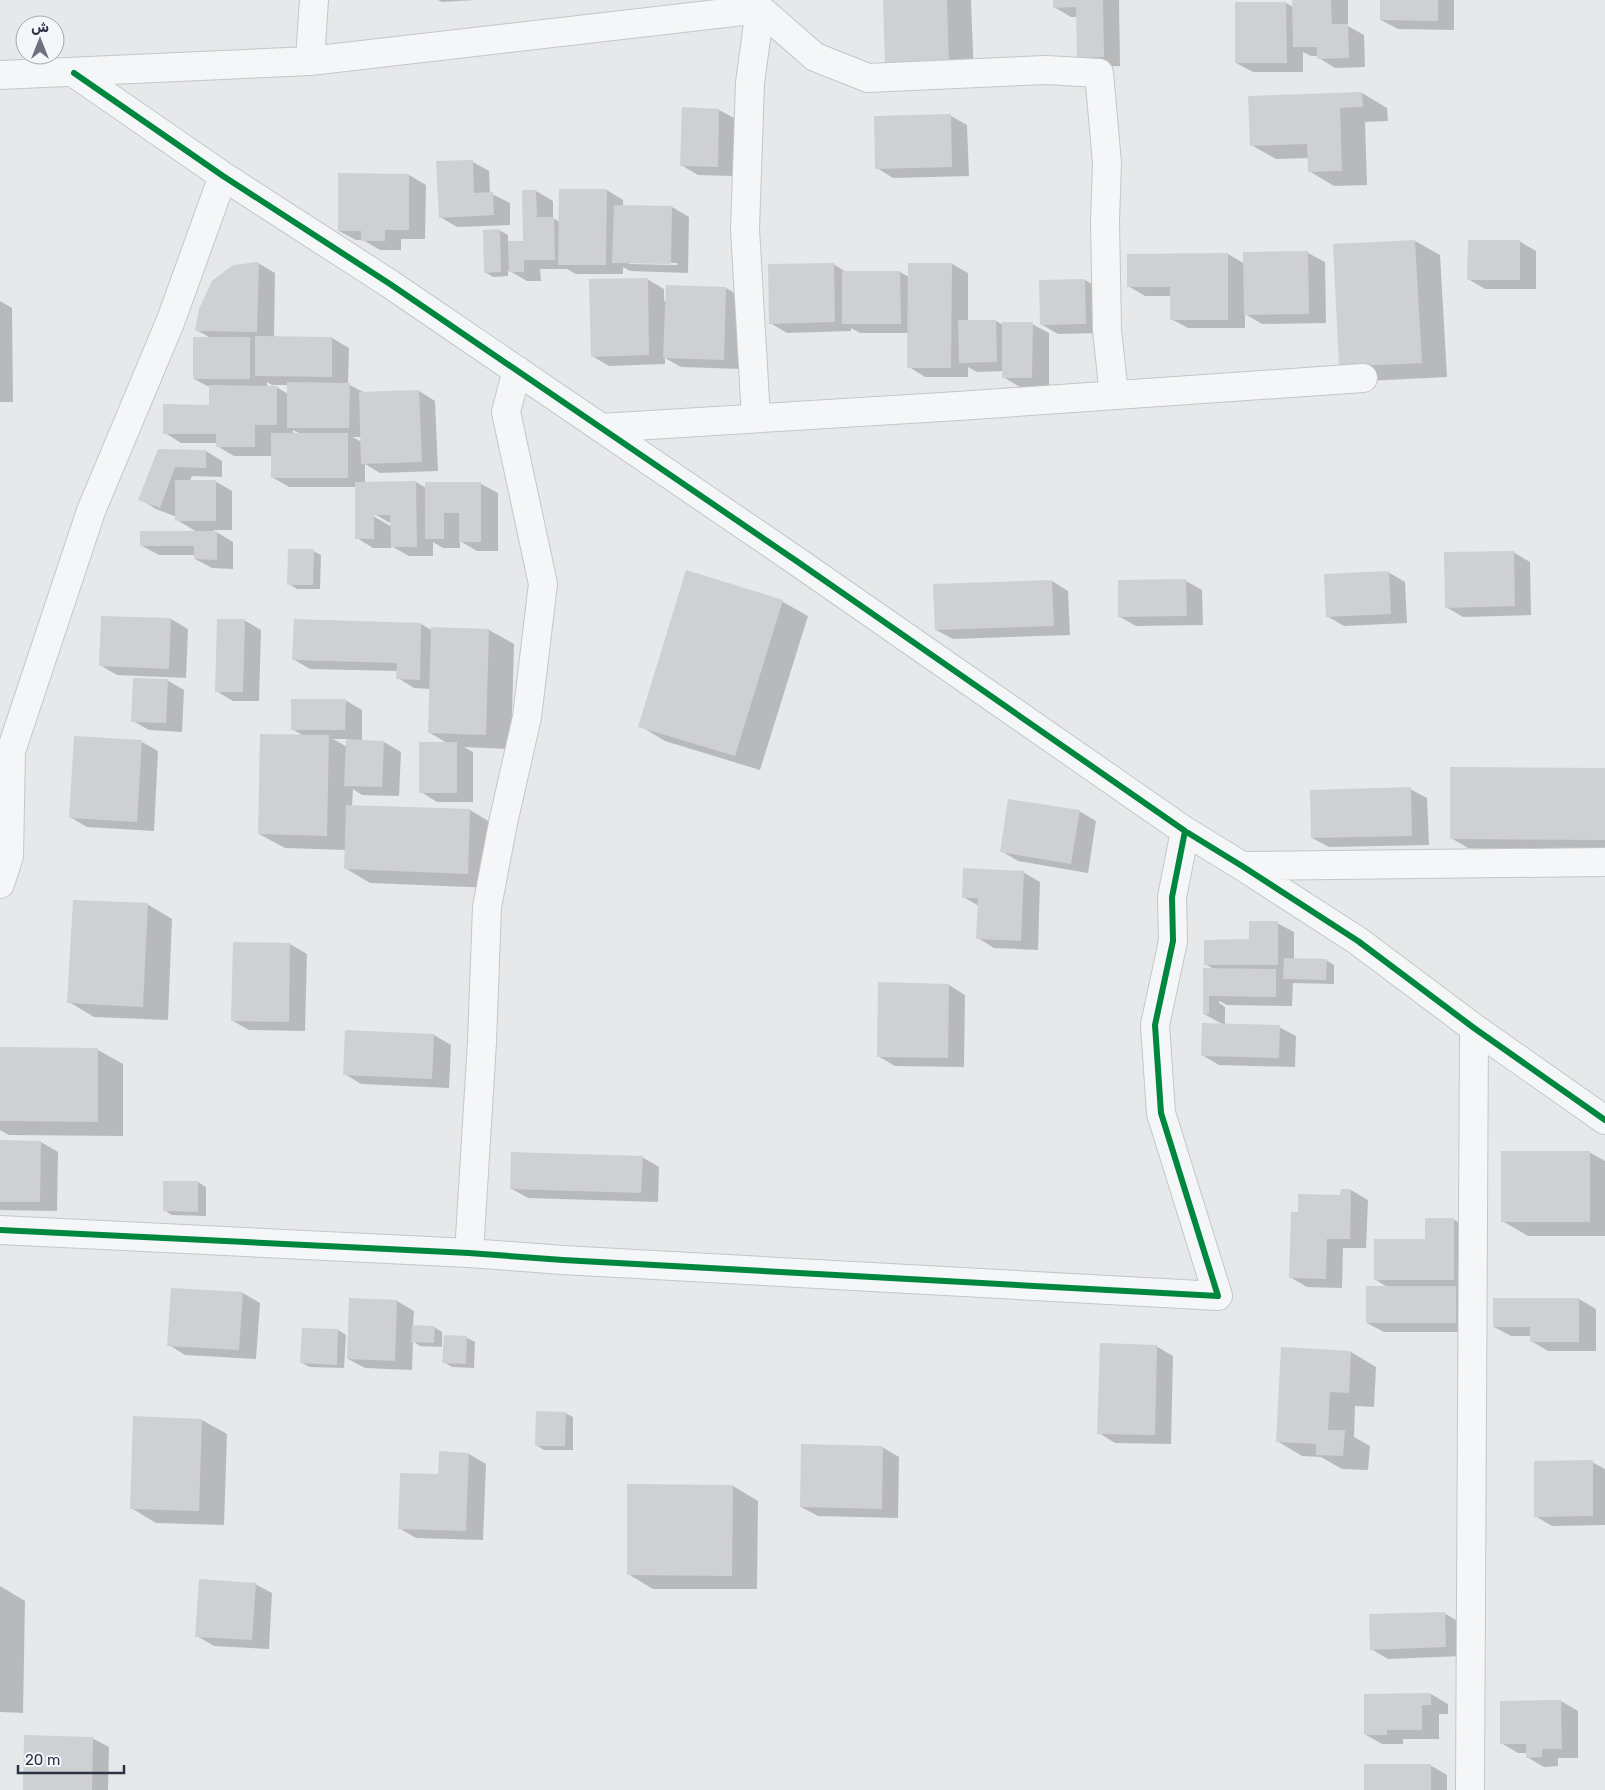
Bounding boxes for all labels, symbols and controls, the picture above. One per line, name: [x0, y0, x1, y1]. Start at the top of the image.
north arrow: [15, 15, 65, 65]
text: ش: [31, 19, 49, 36]
scale bar: [18, 1742, 124, 1774]
text: 20 m: [25, 1751, 60, 1769]

